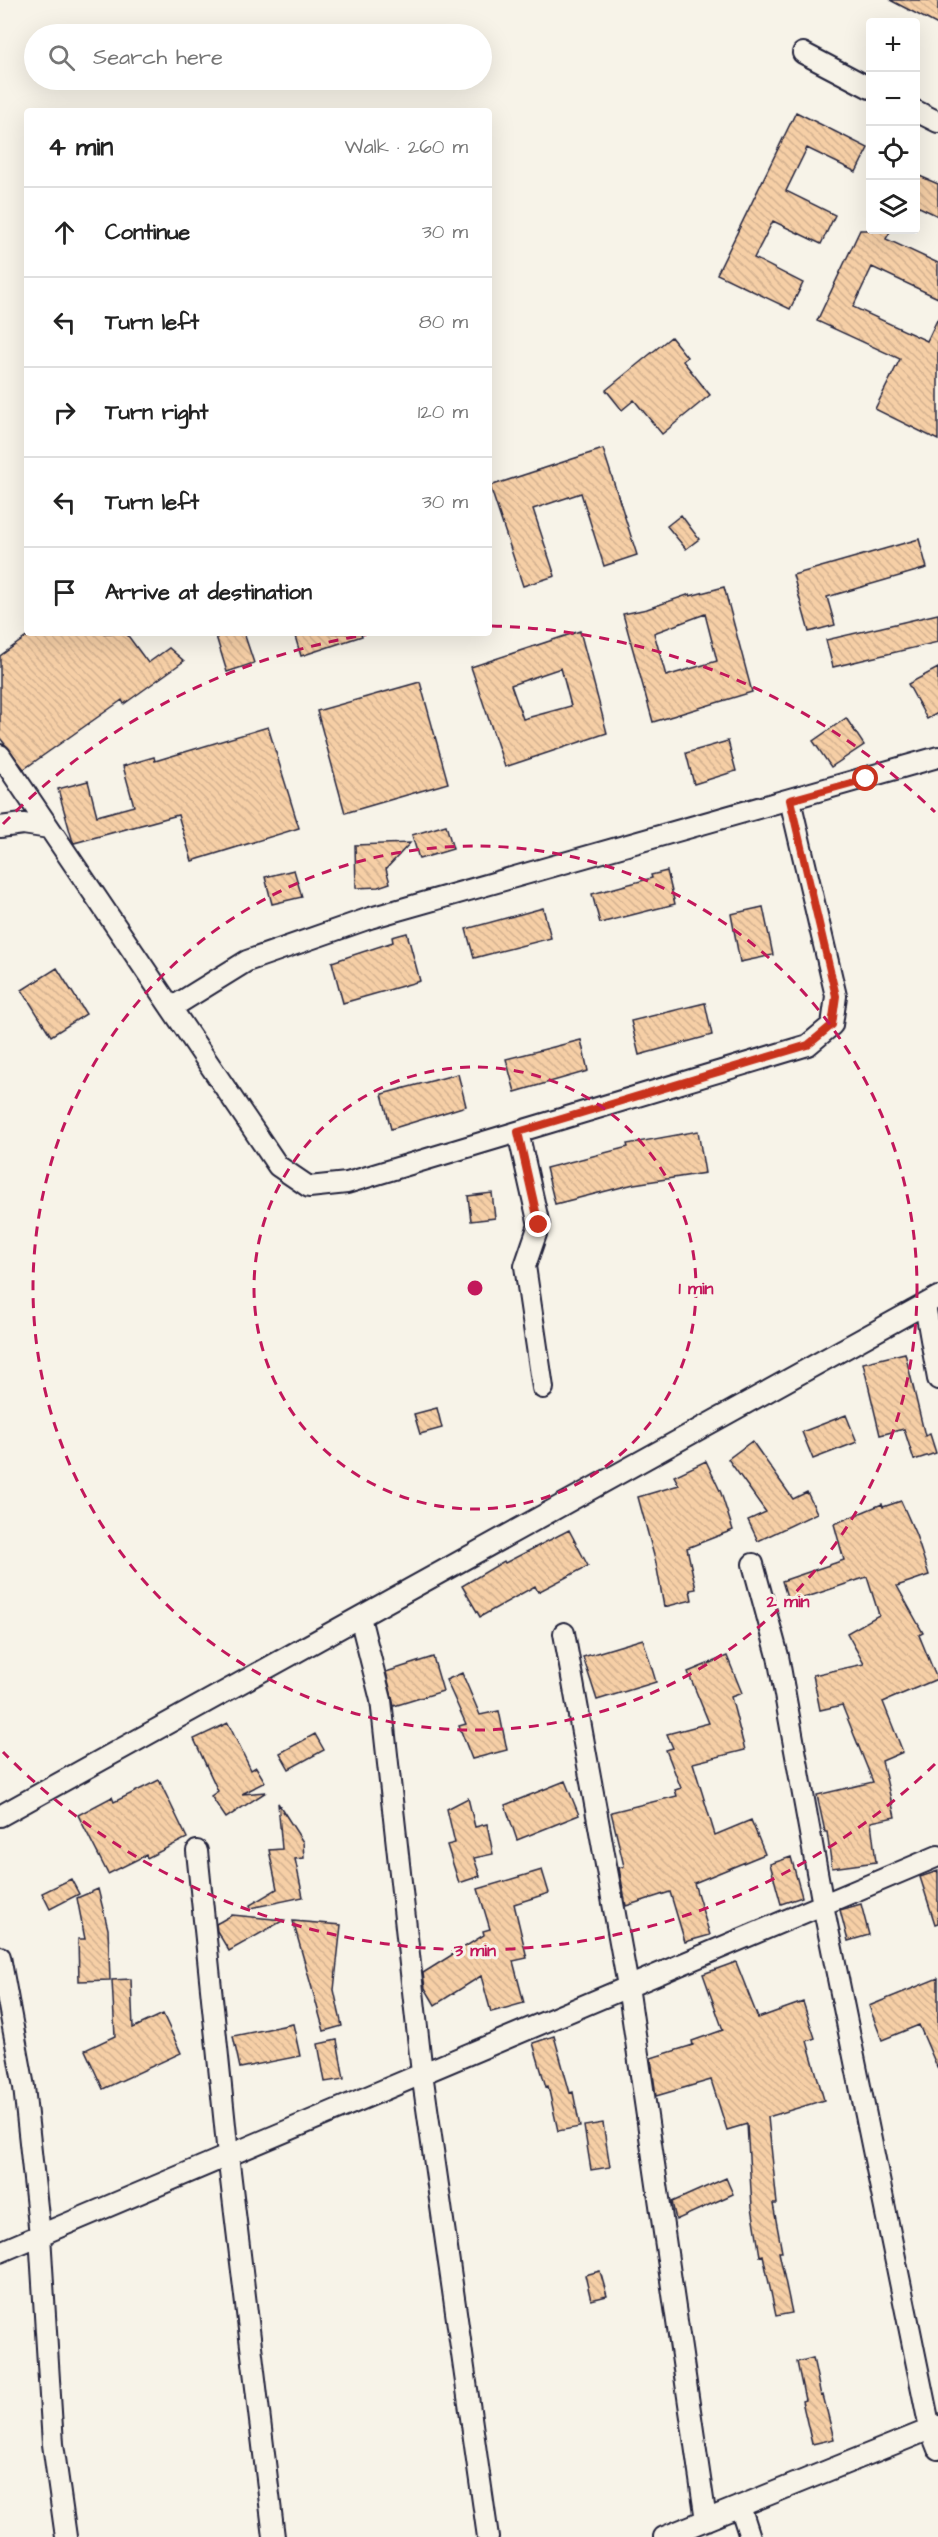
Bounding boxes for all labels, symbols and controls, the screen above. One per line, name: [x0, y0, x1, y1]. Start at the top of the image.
map controls: [866, 18, 920, 234]
button: +: [866, 18, 920, 72]
search box: [24, 24, 492, 90]
icon: search: [45, 41, 78, 74]
text: Search here: [93, 42, 223, 73]
button: −: [866, 72, 920, 126]
button: locate: [866, 126, 920, 180]
text: 4 min: [48, 129, 113, 165]
text: Walk · 260 m: [345, 133, 468, 161]
button: layers: [866, 180, 920, 234]
icon: ahead: [48, 216, 81, 249]
text: Continue: [105, 217, 190, 248]
text: 30 m: [422, 218, 468, 246]
icon: left: [48, 306, 81, 339]
text: Turn left: [105, 307, 199, 338]
text: 80 m: [419, 308, 468, 336]
icon: right: [48, 396, 81, 429]
text: Turn right: [105, 397, 208, 428]
text: 120 m: [418, 398, 468, 426]
icon: left: [48, 486, 81, 519]
text: Turn left: [105, 487, 199, 518]
text: 30 m: [422, 488, 468, 516]
icon: arrive: [48, 576, 81, 609]
text: Arrive at destination: [105, 577, 312, 608]
route start: [852, 765, 878, 791]
route end: [525, 1211, 551, 1237]
text: 1 min: [678, 1276, 714, 1301]
centre of rings: [465, 1278, 485, 1298]
text: 2 min: [765, 1589, 810, 1614]
text: 3 min: [453, 1938, 496, 1963]

